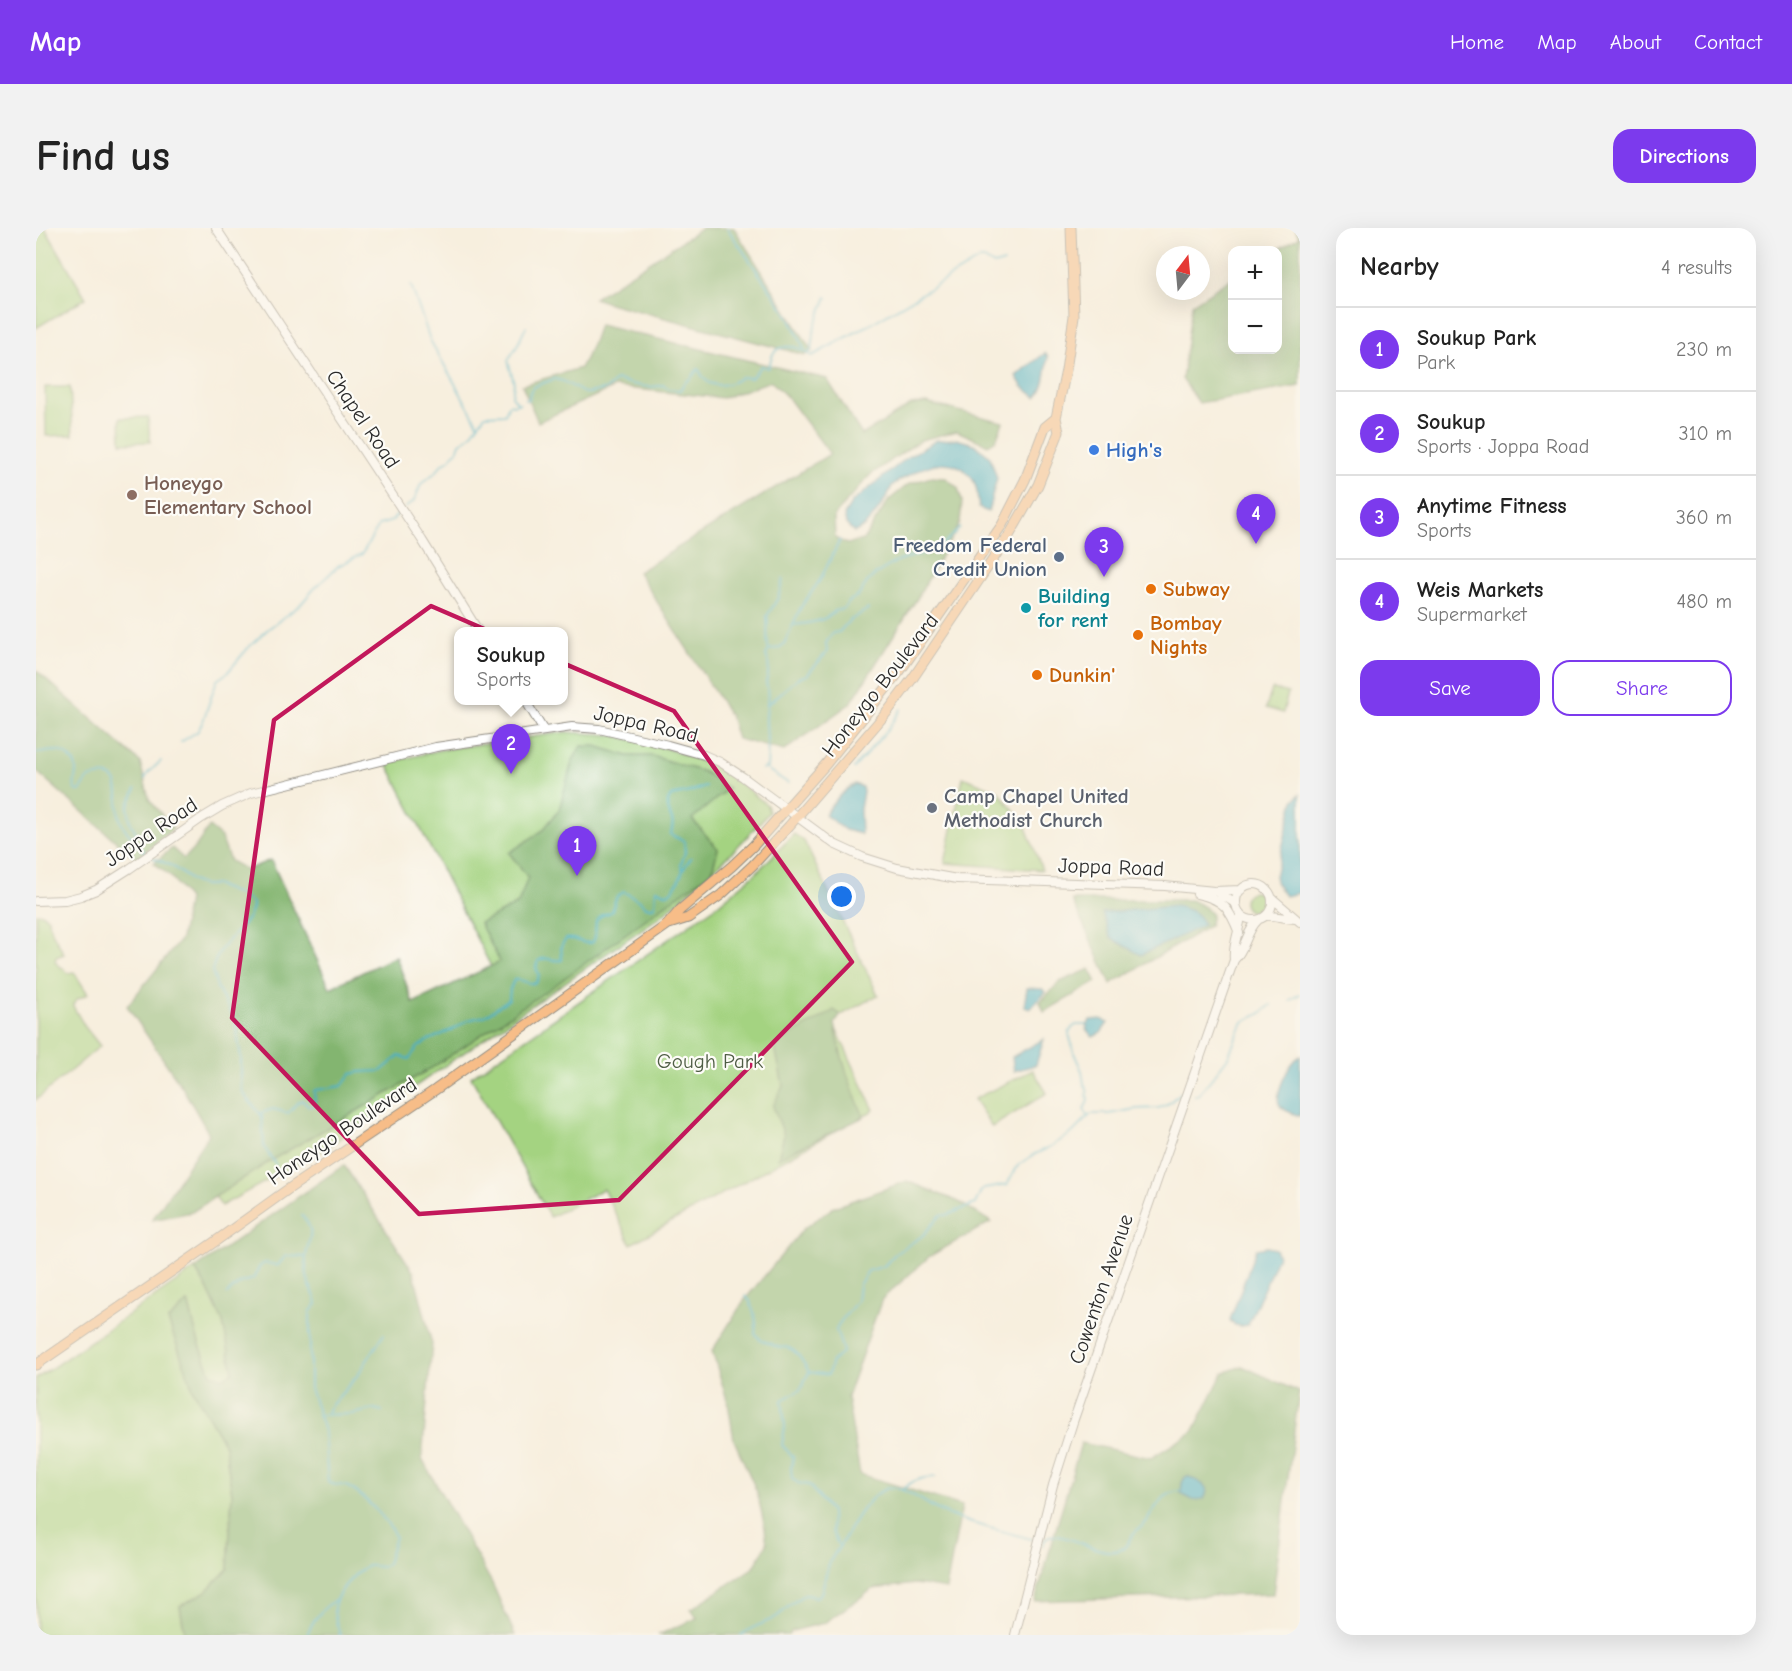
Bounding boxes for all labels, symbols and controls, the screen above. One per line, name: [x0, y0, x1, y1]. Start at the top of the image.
text: Map: [30, 26, 81, 58]
text: Home: [1450, 30, 1504, 54]
text: Map: [1537, 30, 1577, 54]
text: About: [1610, 30, 1661, 54]
text: Contact: [1694, 30, 1762, 54]
button: Directions: [1613, 129, 1756, 183]
text: Find us: [36, 132, 170, 181]
north arrow: [1156, 246, 1210, 300]
map controls: [1228, 246, 1282, 354]
button: +: [1228, 246, 1282, 300]
text: Nearby: [1360, 252, 1439, 282]
text: 4 results: [1661, 256, 1732, 279]
button: −: [1228, 300, 1282, 354]
text: Soukup Park: [1417, 325, 1536, 351]
text: 1: [1376, 338, 1383, 361]
text: 230 m: [1676, 338, 1732, 361]
text: Park: [1417, 351, 1455, 374]
street label: Chapel Road: [321, 365, 405, 473]
text: Soukup: [1417, 409, 1485, 435]
text: 2: [1375, 422, 1384, 445]
text: 310 m: [1679, 422, 1732, 445]
text: Sports · Joppa Road: [1417, 435, 1589, 458]
place label: High's: [1106, 438, 1162, 462]
marker: High's: [1087, 443, 1101, 457]
place label: Honeygo Elementary School: [144, 471, 312, 519]
marker: Honeygo Elementary School: [125, 488, 139, 502]
text: Anytime Fitness: [1417, 493, 1567, 519]
pin: 4: [1236, 494, 1276, 544]
text: 3: [1375, 506, 1384, 529]
text: 360 m: [1676, 506, 1732, 529]
text: Sports: [1417, 519, 1471, 542]
pin: 3: [1084, 528, 1124, 577]
place label: Freedom Federal Credit Union: [893, 533, 1047, 581]
marker: Freedom Federal Credit Union: [1052, 550, 1066, 564]
place label: Subway: [1163, 577, 1230, 601]
text: Weis Markets: [1417, 577, 1543, 603]
marker: Subway: [1144, 582, 1158, 596]
place label: Building for rent: [1037, 584, 1111, 632]
text: 4: [1375, 590, 1384, 613]
text: 480 m: [1677, 590, 1732, 613]
marker: Building for rent: [1019, 601, 1033, 615]
text: Supermarket: [1417, 603, 1527, 626]
street label: Honeygo Boulevard: [817, 609, 943, 761]
place label: Bombay Nights: [1150, 611, 1222, 659]
popup: [454, 627, 568, 705]
marker: Bombay Nights: [1131, 628, 1145, 642]
text: Soukup: [477, 642, 545, 668]
button: Save: [1360, 660, 1540, 716]
button: Share: [1552, 660, 1732, 716]
place label: Dunkin': [1049, 663, 1115, 687]
text: Sports: [477, 668, 531, 691]
marker: Dunkin': [1030, 668, 1044, 682]
street label: Joppa Road: [592, 700, 700, 748]
pin: 2: [492, 724, 530, 774]
place label: Camp Chapel United Methodist Church: [944, 784, 1129, 832]
street label: Joppa Road: [100, 792, 202, 872]
marker: Camp Chapel United Methodist Church: [925, 801, 939, 815]
pin: 1: [558, 826, 596, 876]
street label: Joppa Road: [1058, 853, 1164, 881]
your location: [827, 882, 856, 911]
park label: Gough Park: [657, 1049, 763, 1073]
street label: Honeygo Boulevard: [263, 1072, 421, 1190]
street label: Cowenton Avenue: [1064, 1211, 1138, 1367]

